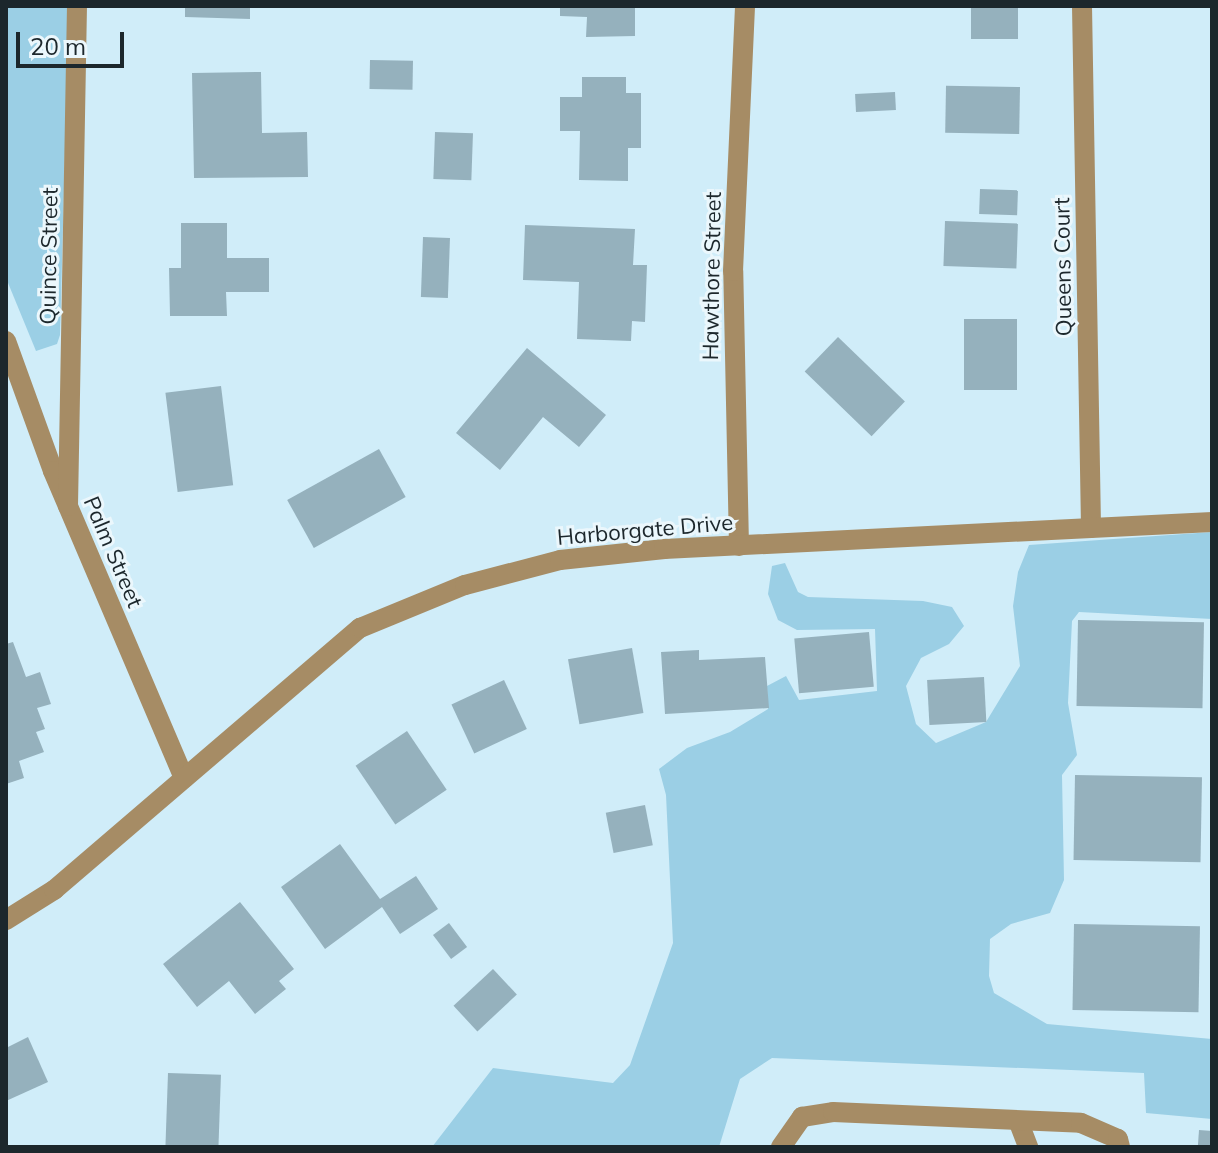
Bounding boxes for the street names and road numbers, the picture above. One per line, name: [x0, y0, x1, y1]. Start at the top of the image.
street label: Quince Street: [35, 187, 63, 325]
street label: Hawthore Street: [697, 191, 727, 361]
street label: Queens Court: [1049, 197, 1077, 337]
street label: Palm Street: [78, 492, 148, 612]
street label: Harborgate Drive: [556, 509, 734, 551]

